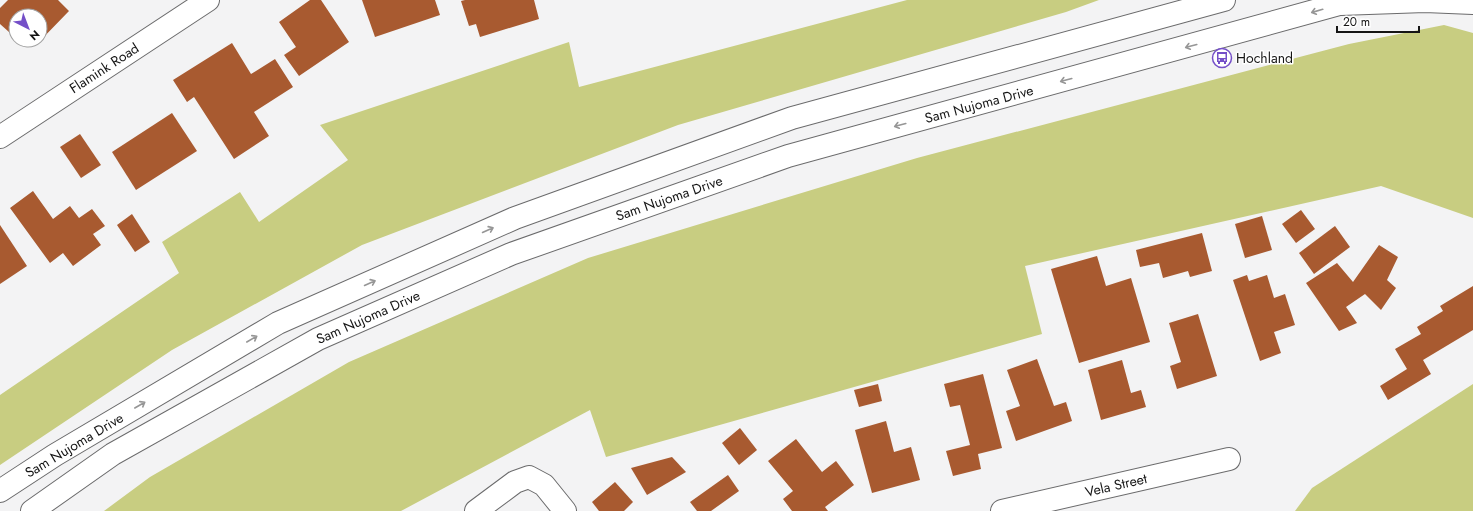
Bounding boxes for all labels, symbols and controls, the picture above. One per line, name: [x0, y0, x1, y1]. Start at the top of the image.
one-way arrow: [1310, 7, 1323, 15]
north arrow: [8, 8, 48, 48]
scale bar: [1337, 8, 1419, 34]
text: 20 m: [1343, 13, 1370, 31]
text: N: [26, 27, 43, 44]
street label: Flamink Road: [65, 38, 143, 98]
one-way arrow: [1185, 42, 1198, 50]
bus stop icon: Hochland: [1211, 47, 1233, 69]
place label: Hochland: [1236, 48, 1293, 68]
one-way arrow: [1060, 77, 1073, 84]
street label: Sam Nujoma Drive: [922, 80, 1036, 128]
one-way arrow: [894, 122, 907, 130]
street label: Sam Nujoma Drive: [613, 170, 725, 226]
one-way arrow: [482, 226, 494, 233]
one-way arrow: [363, 279, 375, 286]
street label: Sam Nujoma Drive: [313, 285, 423, 349]
one-way arrow: [246, 334, 258, 342]
one-way arrow: [134, 400, 146, 408]
street label: Sam Nujoma Drive: [21, 408, 127, 482]
street label: Vela Street: [1083, 468, 1150, 502]

